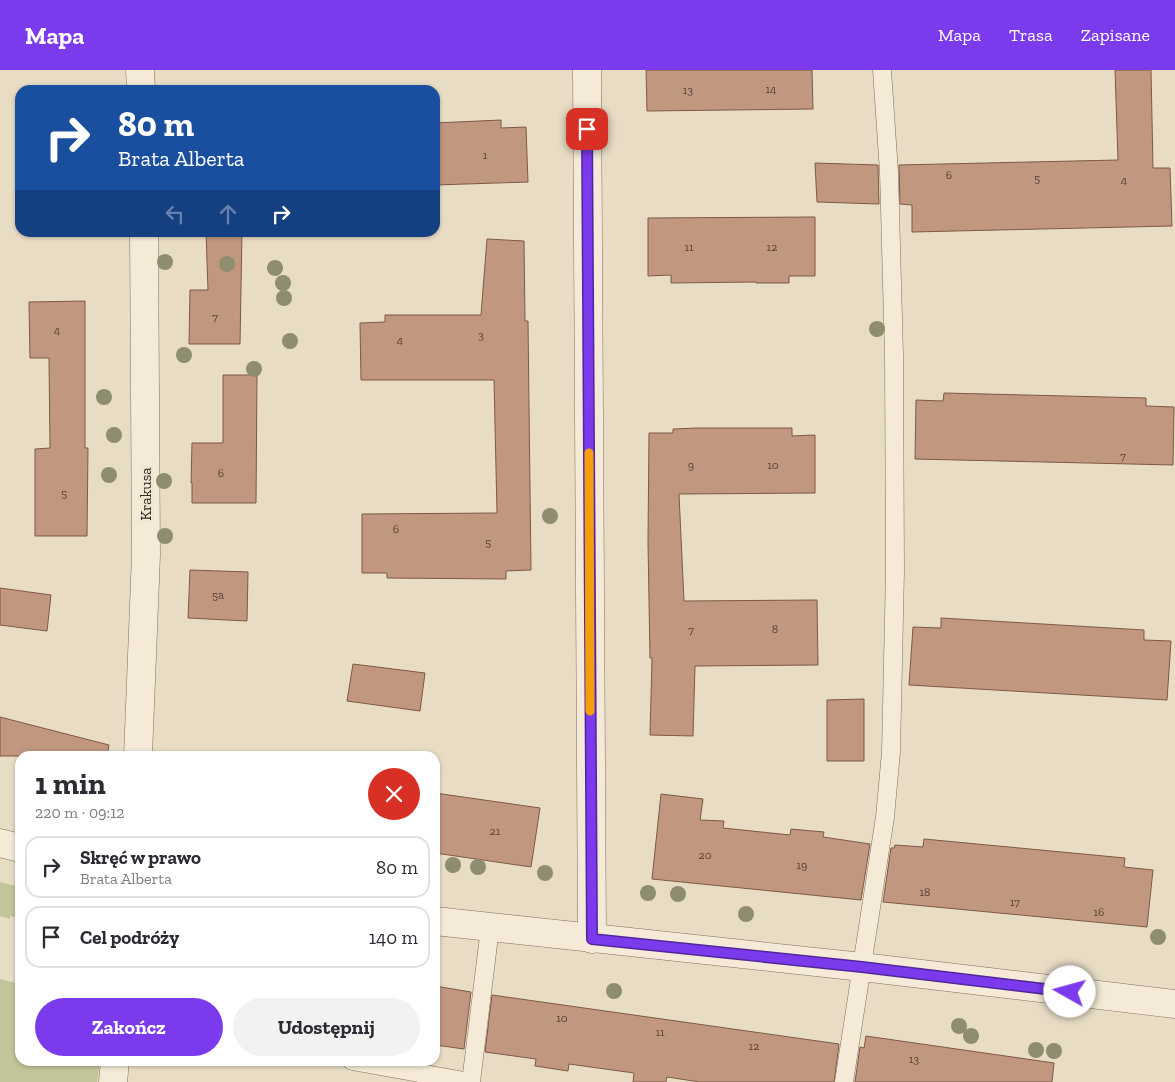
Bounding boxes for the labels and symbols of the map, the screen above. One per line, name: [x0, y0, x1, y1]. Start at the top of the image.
house number: 14: [765, 82, 777, 96]
house number: 13: [683, 83, 693, 97]
pin: [566, 108, 608, 150]
house number: 1: [483, 148, 488, 162]
house number: 6: [946, 168, 952, 182]
house number: 5: [1034, 171, 1040, 185]
house number: 4: [1121, 173, 1128, 187]
house number: 11: [684, 240, 694, 254]
house number: 12: [767, 240, 777, 254]
house number: 7: [212, 310, 218, 324]
house number: 4: [54, 323, 61, 337]
house number: 3: [478, 328, 484, 342]
house number: 4: [397, 333, 404, 347]
house number: 7: [1120, 449, 1126, 463]
house number: 9: [688, 458, 694, 472]
house number: 10: [767, 458, 779, 472]
house number: 6: [218, 466, 224, 480]
street label: Krakusa: [137, 467, 155, 521]
house number: 5: [61, 486, 67, 500]
house number: 6: [393, 522, 399, 536]
house number: 5: [485, 535, 491, 549]
house number: 5a: [212, 588, 224, 602]
house number: 8: [772, 622, 778, 636]
house number: 7: [688, 623, 694, 637]
house number: 21: [490, 824, 501, 838]
house number: 20: [698, 848, 712, 862]
house number: 19: [797, 858, 808, 872]
house number: 18: [919, 885, 931, 899]
house number: 17: [1010, 895, 1020, 909]
house number: 16: [1094, 905, 1105, 919]
position arrow: [1043, 965, 1095, 1017]
house number: 10: [556, 1011, 568, 1025]
house number: 11: [655, 1025, 665, 1039]
house number: 12: [749, 1039, 759, 1053]
house number: 13: [909, 1052, 919, 1066]

